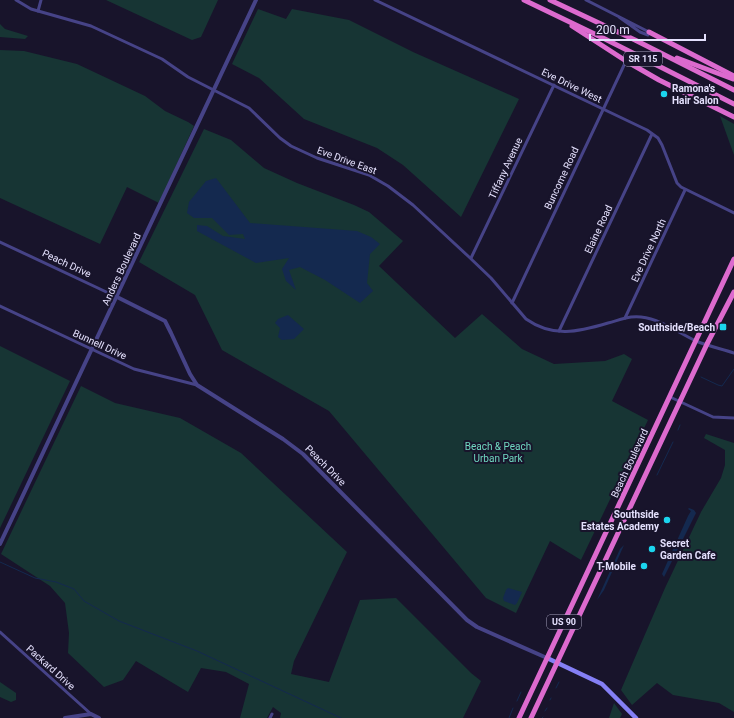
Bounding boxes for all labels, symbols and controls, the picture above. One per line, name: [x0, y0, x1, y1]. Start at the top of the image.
scale bar: [590, 16, 705, 42]
text: 200 m: [596, 23, 630, 37]
road number: SR 115: [624, 52, 662, 66]
street label: Eve Drive West: [540, 66, 604, 105]
place label: Ramona's Hair Salon: [672, 83, 719, 106]
marker: Ramona's Hair Salon: [659, 89, 669, 99]
street label: Tiffany Avenue: [486, 136, 524, 201]
street label: Eve Drive East: [316, 145, 378, 176]
street label: Buncome Road: [542, 145, 581, 211]
street label: Elaine Road: [582, 203, 614, 255]
street label: Eve Drive North: [629, 217, 668, 283]
street label: Anders Boulevard: [100, 231, 143, 307]
street label: Peach Drive: [41, 247, 93, 280]
place label: Southside/Beach: [638, 322, 715, 333]
marker: Southside/Beach: [718, 322, 728, 332]
street label: Bunnell Drive: [71, 327, 128, 362]
street label: Beach Boulevard: [609, 427, 650, 499]
park label: Beach & Peach Urban Park: [465, 441, 531, 464]
street label: Peach Drive: [303, 443, 348, 488]
place label: Southside Estates Academy: [581, 509, 660, 532]
marker: Southside Estates Academy: [662, 515, 672, 525]
place label: Secret Garden Cafe: [660, 538, 716, 561]
marker: Secret Garden Cafe: [647, 544, 657, 554]
place label: T-Mobile: [596, 561, 637, 572]
marker: T-Mobile: [639, 561, 649, 571]
road number: US 90: [547, 615, 581, 629]
street label: Packard Drive: [24, 643, 77, 692]

